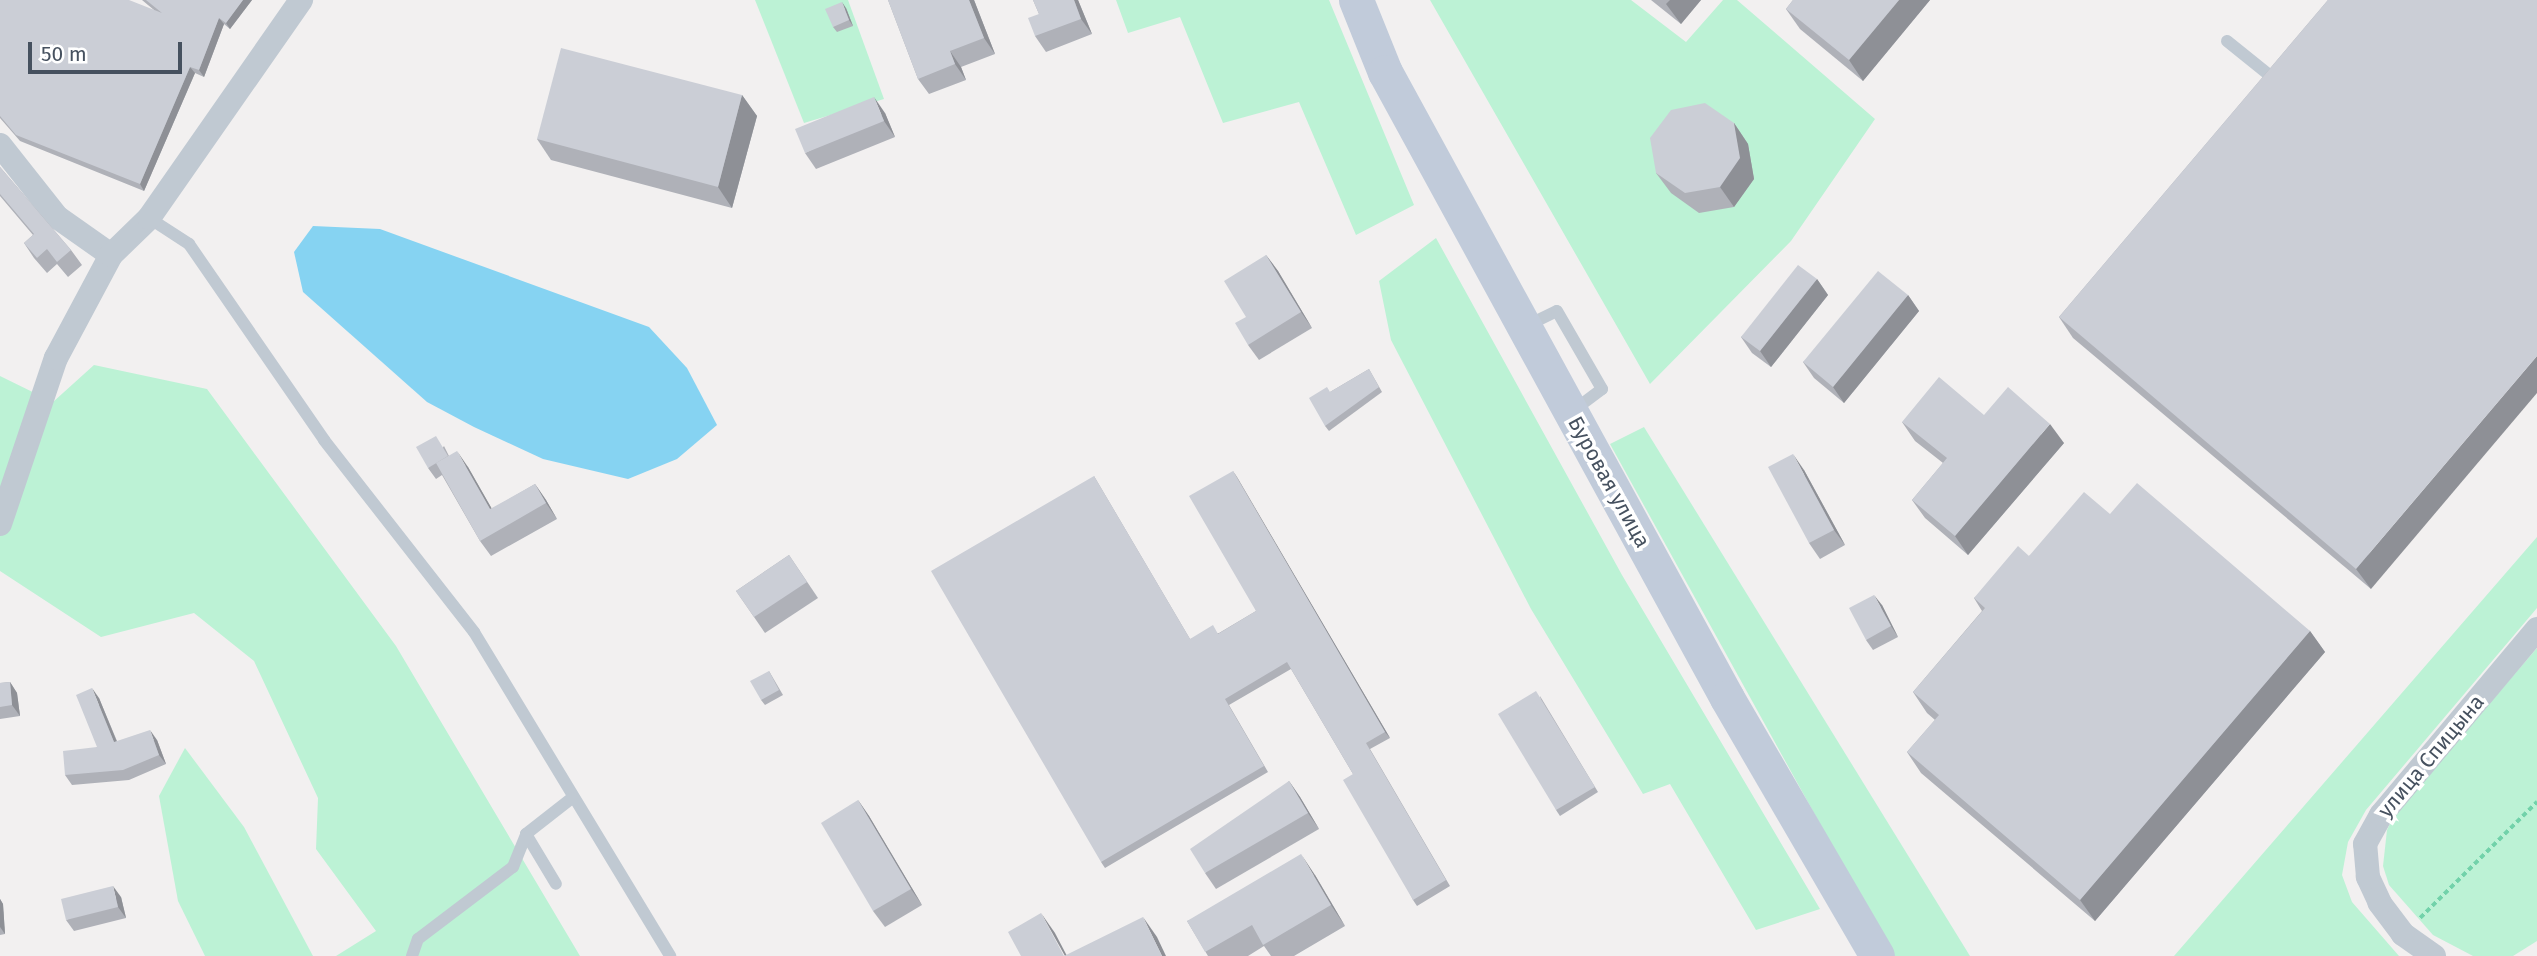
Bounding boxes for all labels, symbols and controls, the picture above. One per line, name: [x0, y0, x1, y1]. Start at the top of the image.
scale bar: [32, 28, 186, 72]
text: 50 m: [41, 41, 87, 67]
street label: Буровая улица: [1563, 412, 1655, 552]
street label: улица Спицына: [2372, 690, 2490, 822]

